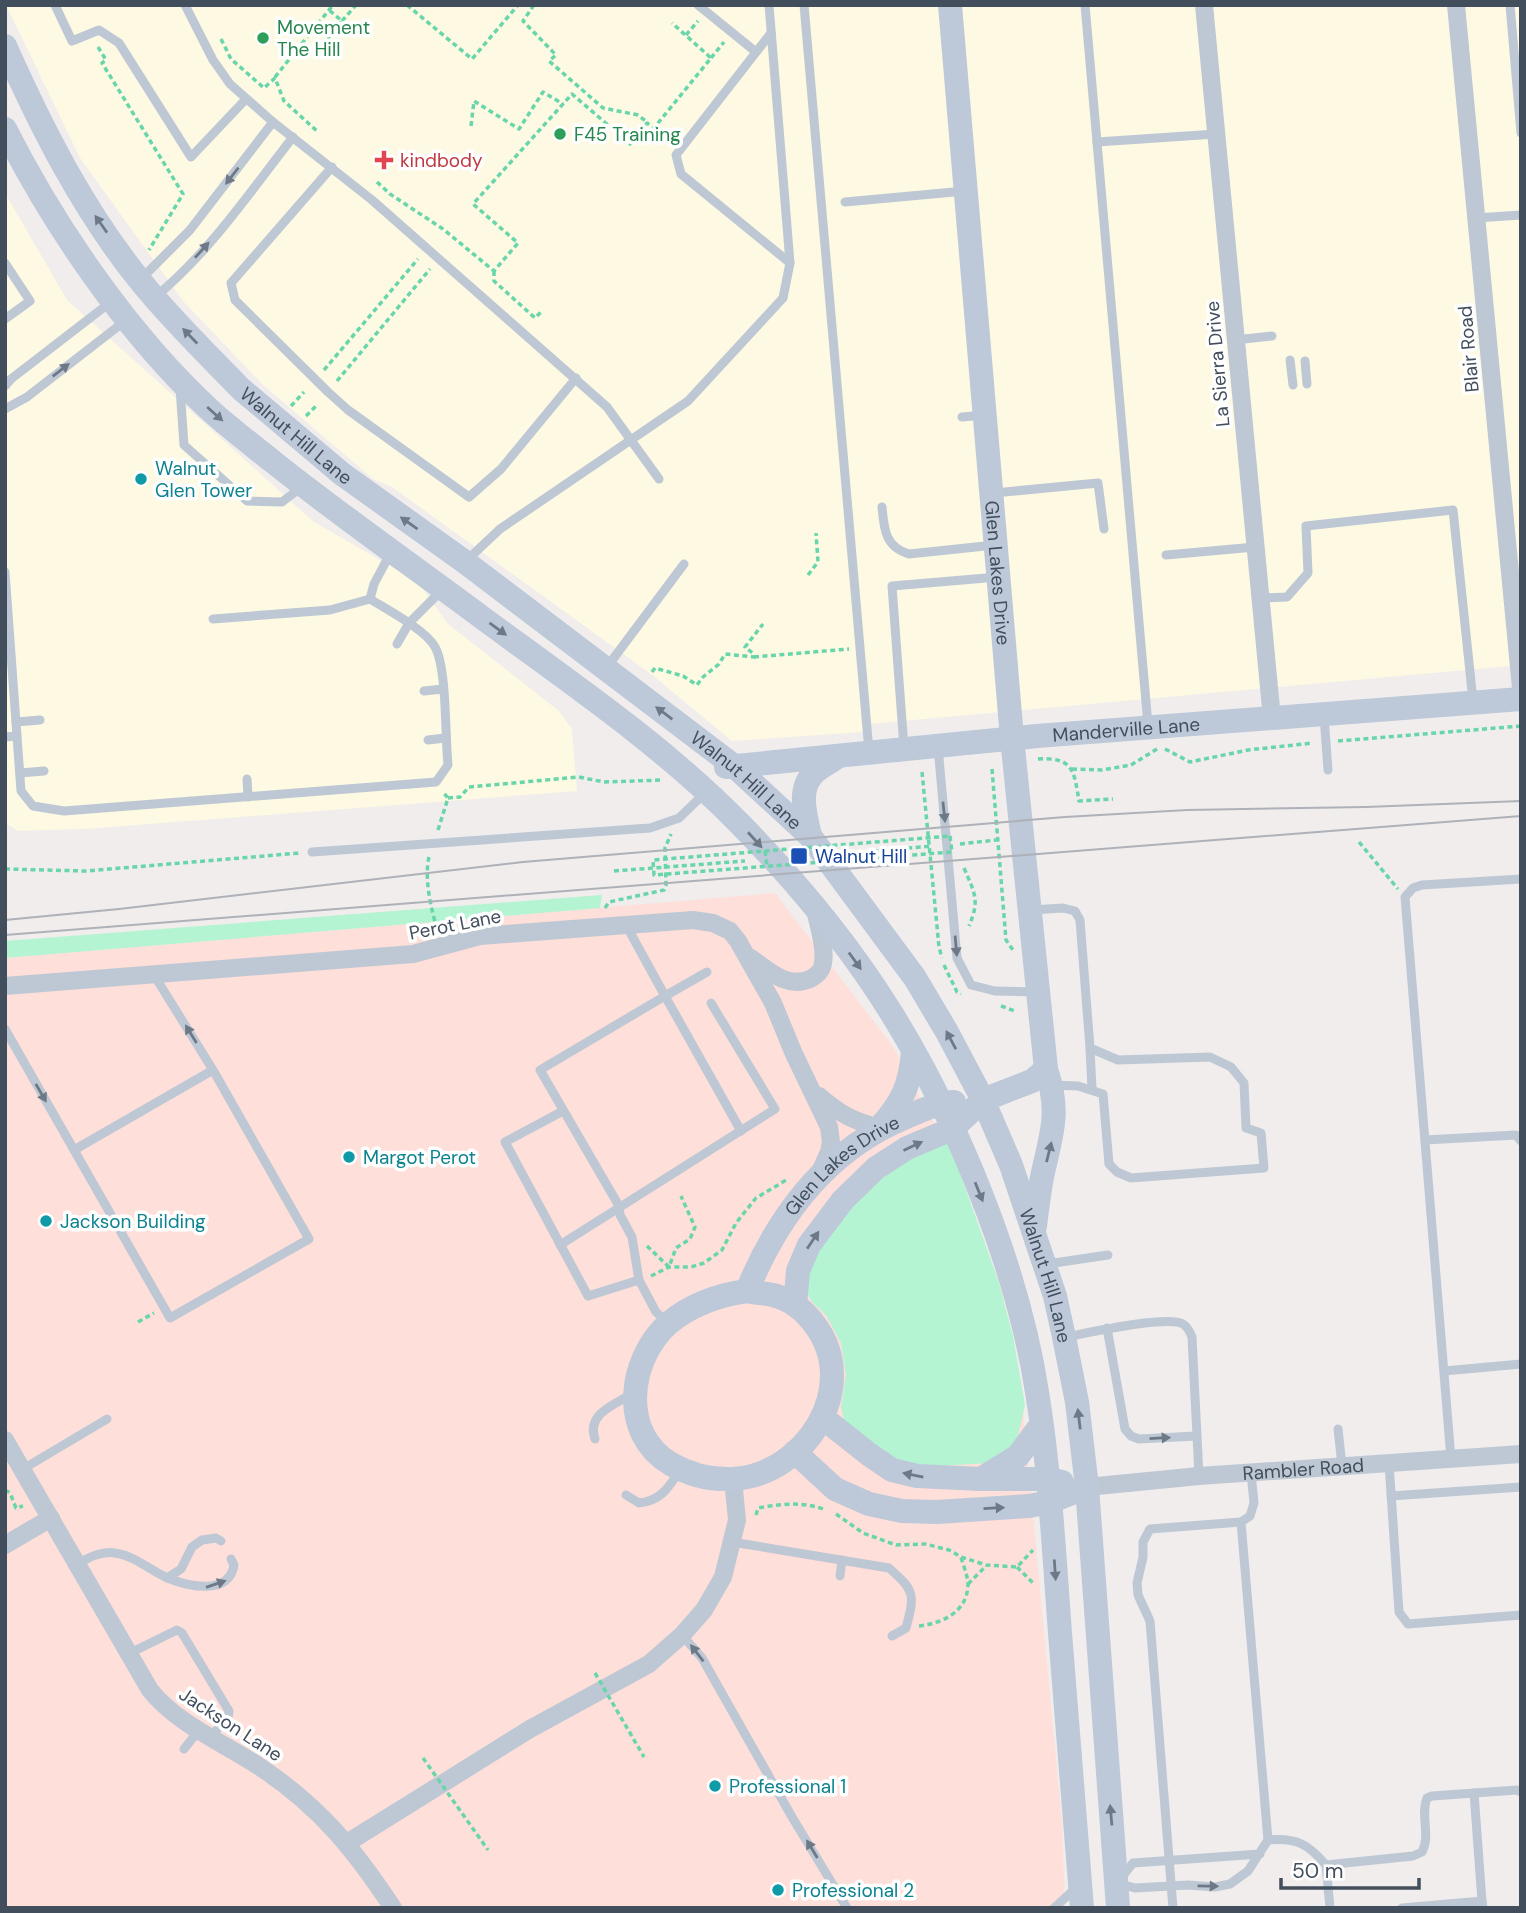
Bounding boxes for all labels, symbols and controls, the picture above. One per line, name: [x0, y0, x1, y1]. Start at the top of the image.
place label: Movement The Hill: [277, 15, 370, 62]
marker: Movement The Hill: [255, 30, 271, 46]
place label: F45 Training: [574, 122, 681, 147]
marker: F45 Training: [552, 126, 568, 142]
place label: kindbody: [400, 148, 483, 173]
marker: kindbody: [374, 150, 394, 170]
one-way arrow: [225, 167, 239, 185]
one-way arrow: [95, 215, 108, 234]
one-way arrow: [194, 242, 210, 259]
street label: La Sierra Drive: [1200, 300, 1235, 428]
street label: Blair Road: [1452, 305, 1485, 393]
one-way arrow: [181, 327, 198, 344]
one-way arrow: [52, 364, 70, 378]
street label: Walnut Hill Lane: [235, 381, 357, 490]
one-way arrow: [206, 406, 224, 422]
place label: Walnut Glen Tower: [155, 456, 252, 503]
marker: Walnut Glen Tower: [133, 471, 149, 487]
street label: Glen Lakes Drive: [979, 500, 1016, 646]
one-way arrow: [400, 516, 418, 530]
one-way arrow: [489, 622, 507, 636]
one-way arrow: [655, 707, 673, 721]
street label: Manderville Lane: [1052, 712, 1201, 748]
street label: Walnut Hill Lane: [685, 725, 807, 835]
one-way arrow: [939, 801, 950, 823]
one-way arrow: [746, 831, 762, 848]
place label: Walnut Hill: [815, 844, 907, 869]
marker: Walnut Hill: [789, 846, 809, 866]
street label: Perot Lane: [407, 903, 503, 946]
one-way arrow: [951, 935, 962, 957]
one-way arrow: [848, 952, 862, 970]
one-way arrow: [185, 1024, 198, 1044]
one-way arrow: [946, 1030, 957, 1050]
one-way arrow: [35, 1083, 47, 1102]
street label: Glen Lakes Drive: [779, 1110, 904, 1221]
one-way arrow: [903, 1140, 923, 1152]
one-way arrow: [1044, 1141, 1055, 1163]
place label: Margot Perot: [363, 1145, 476, 1170]
marker: Margot Perot: [341, 1149, 357, 1165]
one-way arrow: [974, 1181, 985, 1202]
street label: Walnut Hill Lane: [1013, 1205, 1077, 1345]
place label: Jackson Building: [60, 1209, 206, 1234]
marker: Jackson Building: [38, 1213, 54, 1229]
one-way arrow: [806, 1231, 819, 1250]
one-way arrow: [1073, 1408, 1084, 1430]
one-way arrow: [1150, 1432, 1172, 1443]
street label: Rambler Road: [1242, 1453, 1365, 1486]
one-way arrow: [902, 1469, 924, 1480]
one-way arrow: [983, 1503, 1005, 1514]
one-way arrow: [1050, 1559, 1061, 1581]
one-way arrow: [205, 1578, 226, 1589]
one-way arrow: [689, 1645, 704, 1663]
street label: Jackson Lane: [174, 1682, 287, 1767]
place label: Professional 1: [729, 1774, 846, 1799]
marker: Professional 1: [707, 1778, 723, 1794]
one-way arrow: [1105, 1803, 1116, 1825]
one-way arrow: [806, 1840, 818, 1859]
scale bar: [1281, 1846, 1419, 1890]
text: 50 m: [1292, 1857, 1343, 1885]
place label: Professional 2: [792, 1878, 914, 1903]
one-way arrow: [1198, 1880, 1220, 1891]
marker: Professional 2: [770, 1882, 786, 1898]

